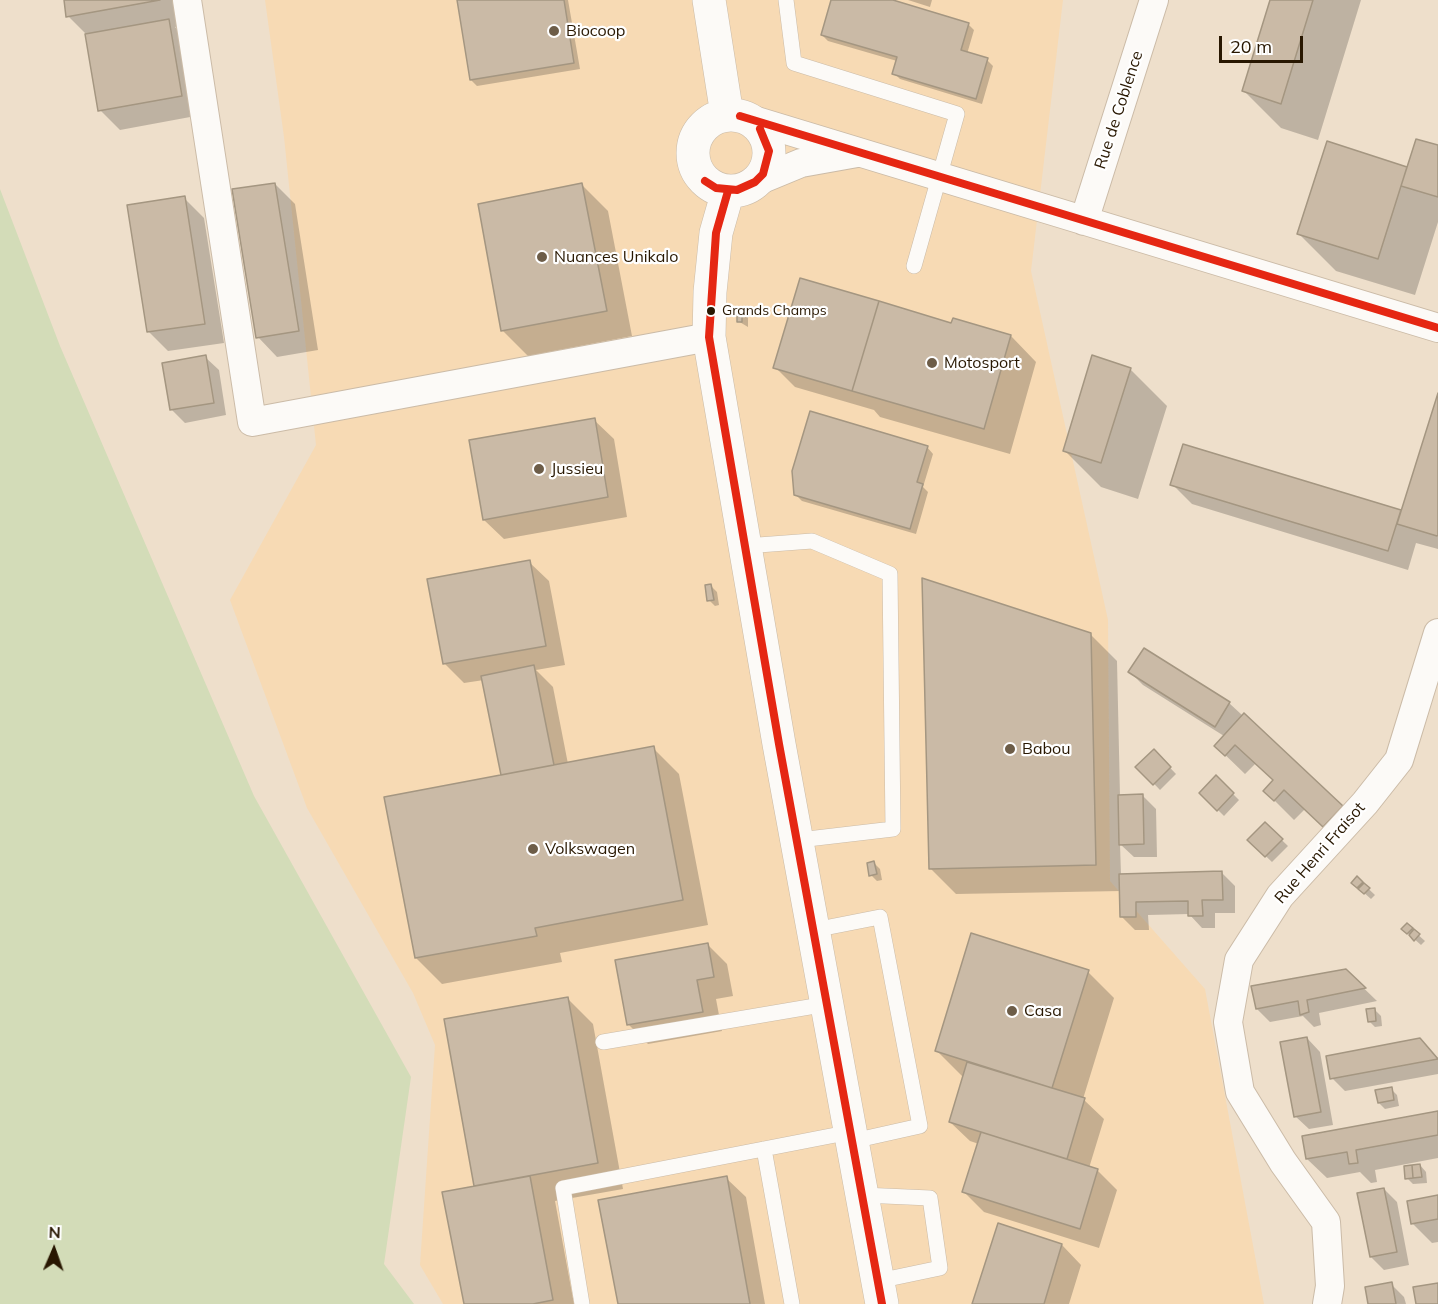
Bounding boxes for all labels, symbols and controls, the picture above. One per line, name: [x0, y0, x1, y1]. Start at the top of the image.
place label: Biocoop: [566, 21, 625, 41]
marker: Biocoop: [547, 24, 561, 38]
scale bar: [1222, 24, 1306, 62]
text: 20 m: [1230, 35, 1272, 58]
street label: Rue de Coblence: [1091, 48, 1147, 172]
place label: Nuances Unikalo: [554, 247, 678, 267]
marker: Nuances Unikalo: [535, 250, 549, 264]
place label: Grands Champs: [722, 303, 827, 319]
marker: Grands Champs: [705, 305, 717, 317]
place label: Motosport: [944, 353, 1020, 373]
marker: Motosport: [925, 356, 939, 370]
place label: Jussieu: [551, 459, 603, 479]
marker: Jussieu: [532, 462, 546, 476]
place label: Babou: [1022, 739, 1070, 759]
marker: Babou: [1003, 742, 1017, 756]
street label: Rue Henri Fraisot: [1271, 798, 1369, 908]
place label: Volkswagen: [545, 839, 635, 859]
marker: Volkswagen: [526, 842, 540, 856]
place label: Casa: [1024, 1001, 1062, 1021]
marker: Casa: [1005, 1004, 1019, 1018]
north arrow: [24, 1220, 84, 1280]
text: N: [48, 1222, 61, 1242]

